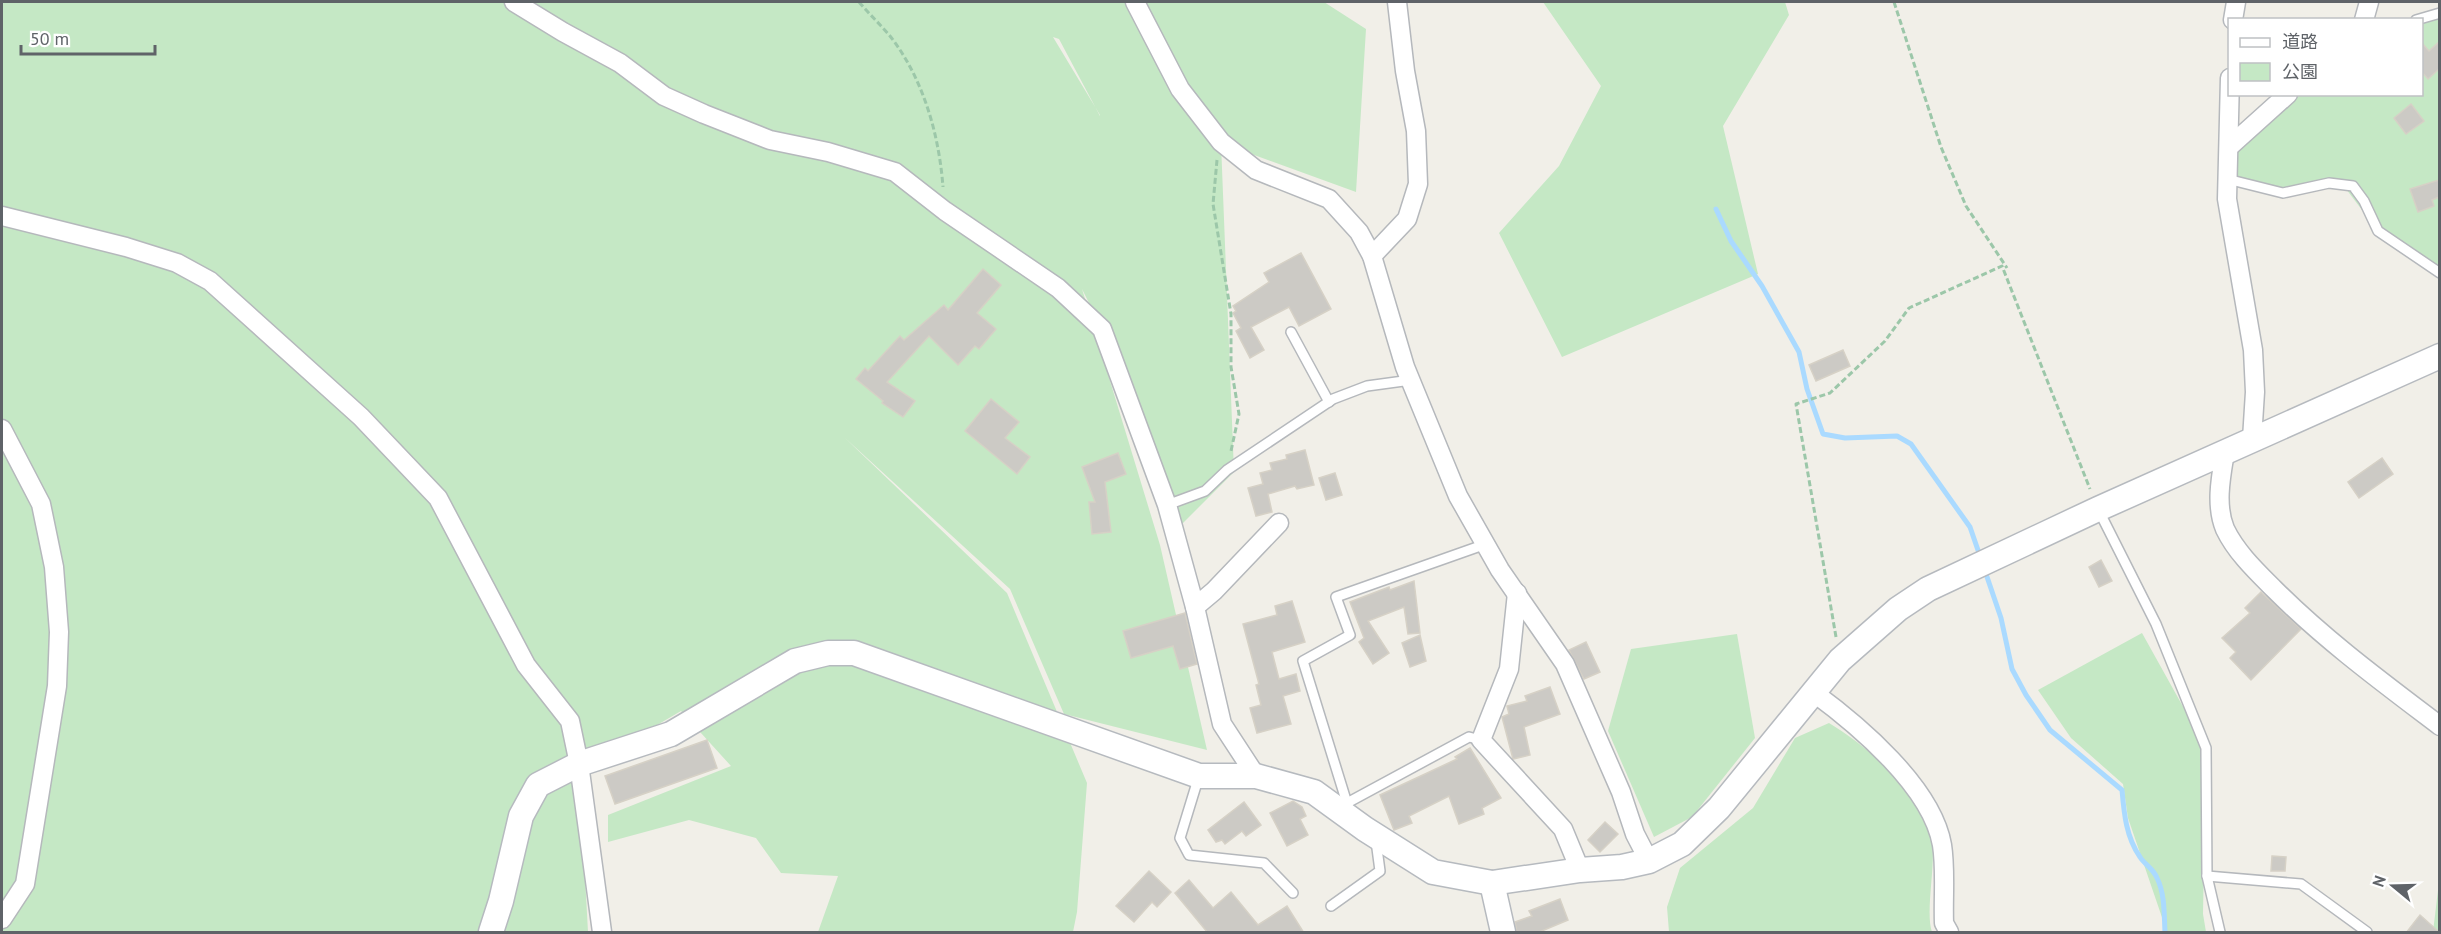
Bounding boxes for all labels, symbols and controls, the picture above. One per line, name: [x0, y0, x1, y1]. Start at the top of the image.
scale bar: [21, 18, 154, 56]
legend: [2228, 18, 2423, 96]
text: 50 m: [30, 27, 69, 50]
text: 道路: [2282, 30, 2318, 53]
text: 公園: [2282, 60, 2318, 83]
north arrow: [2363, 856, 2423, 916]
text: N: [2368, 873, 2390, 889]

